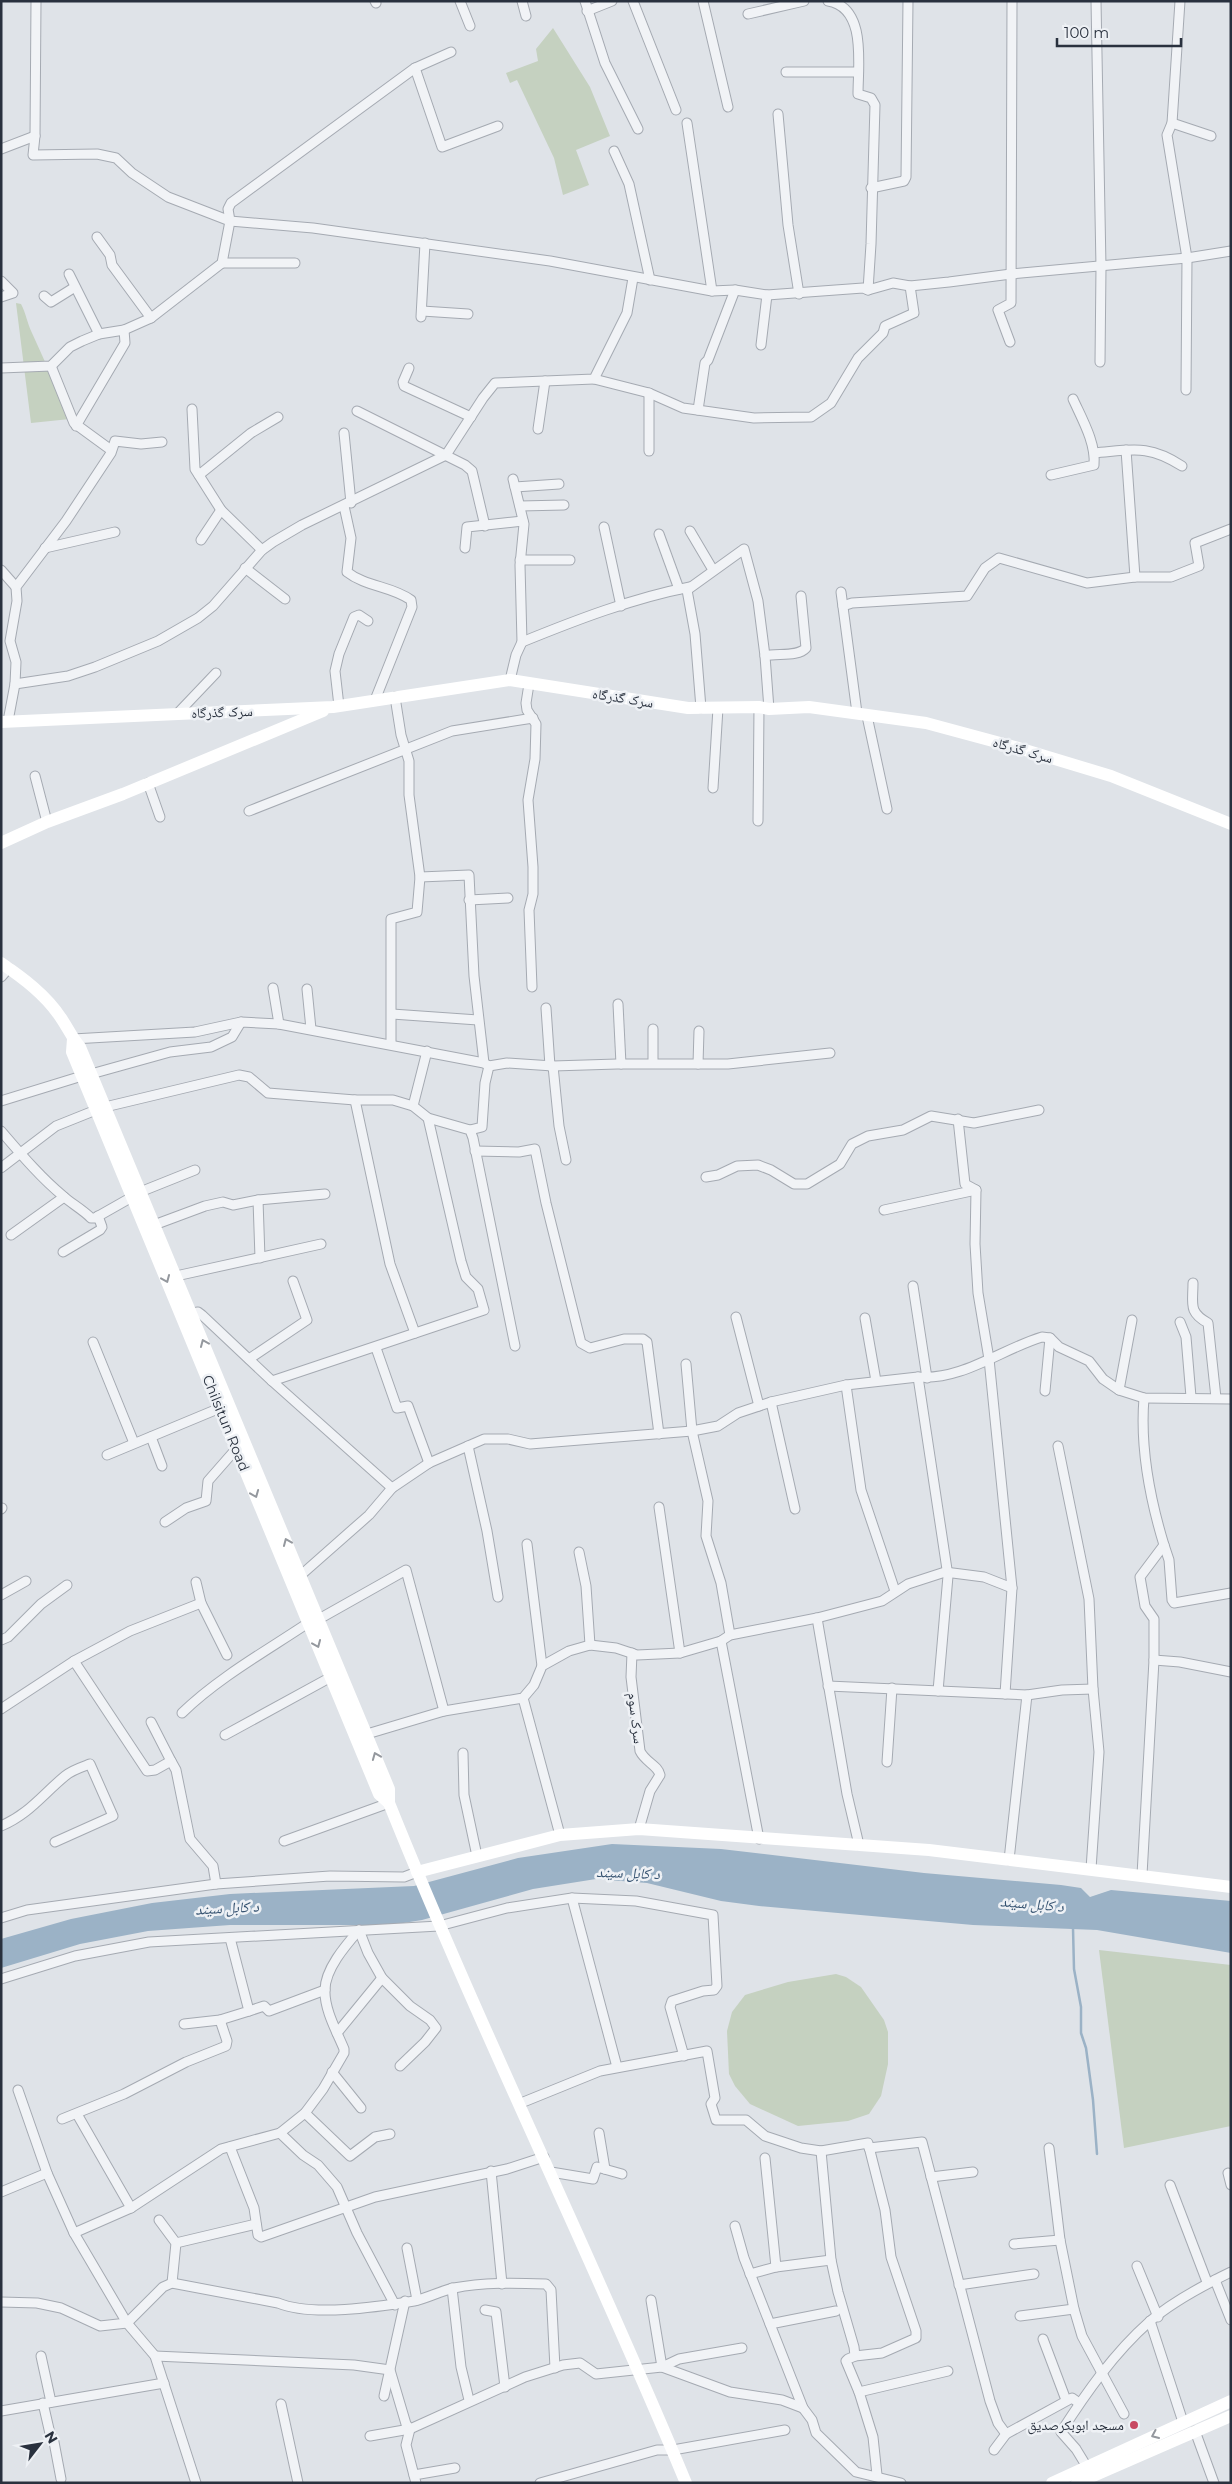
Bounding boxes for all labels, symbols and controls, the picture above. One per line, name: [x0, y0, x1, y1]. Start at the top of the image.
scale bar: [1057, 15, 1181, 47]
text: 100 m: [1064, 23, 1109, 42]
street label: سرک گذرگاه: [591, 684, 655, 712]
street label: سرک گذرگاه: [191, 702, 253, 722]
street label: سرک گذرگاه: [991, 733, 1055, 767]
one-way arrow: [160, 1274, 170, 1283]
one-way arrow: [199, 1339, 210, 1348]
street label: Chilsitun Road: [199, 1372, 253, 1474]
one-way arrow: [249, 1489, 259, 1498]
one-way arrow: [282, 1538, 292, 1546]
one-way arrow: [311, 1639, 321, 1648]
street label: سرک سوم: [623, 1691, 648, 1745]
one-way arrow: [371, 1752, 382, 1761]
water label: د کابل سيند: [596, 1862, 661, 1883]
water label: د کابل سيند: [999, 1891, 1065, 1916]
water label: د کابل سيند: [195, 1896, 260, 1919]
place label: مسجد ابوبکرصدیق: [1028, 2416, 1124, 2435]
north arrow: [15, 2419, 65, 2469]
marker: مسجد ابوبکرصدیق: [1128, 2419, 1140, 2431]
text: N: [41, 2428, 62, 2447]
one-way arrow: [1151, 2429, 1160, 2440]

